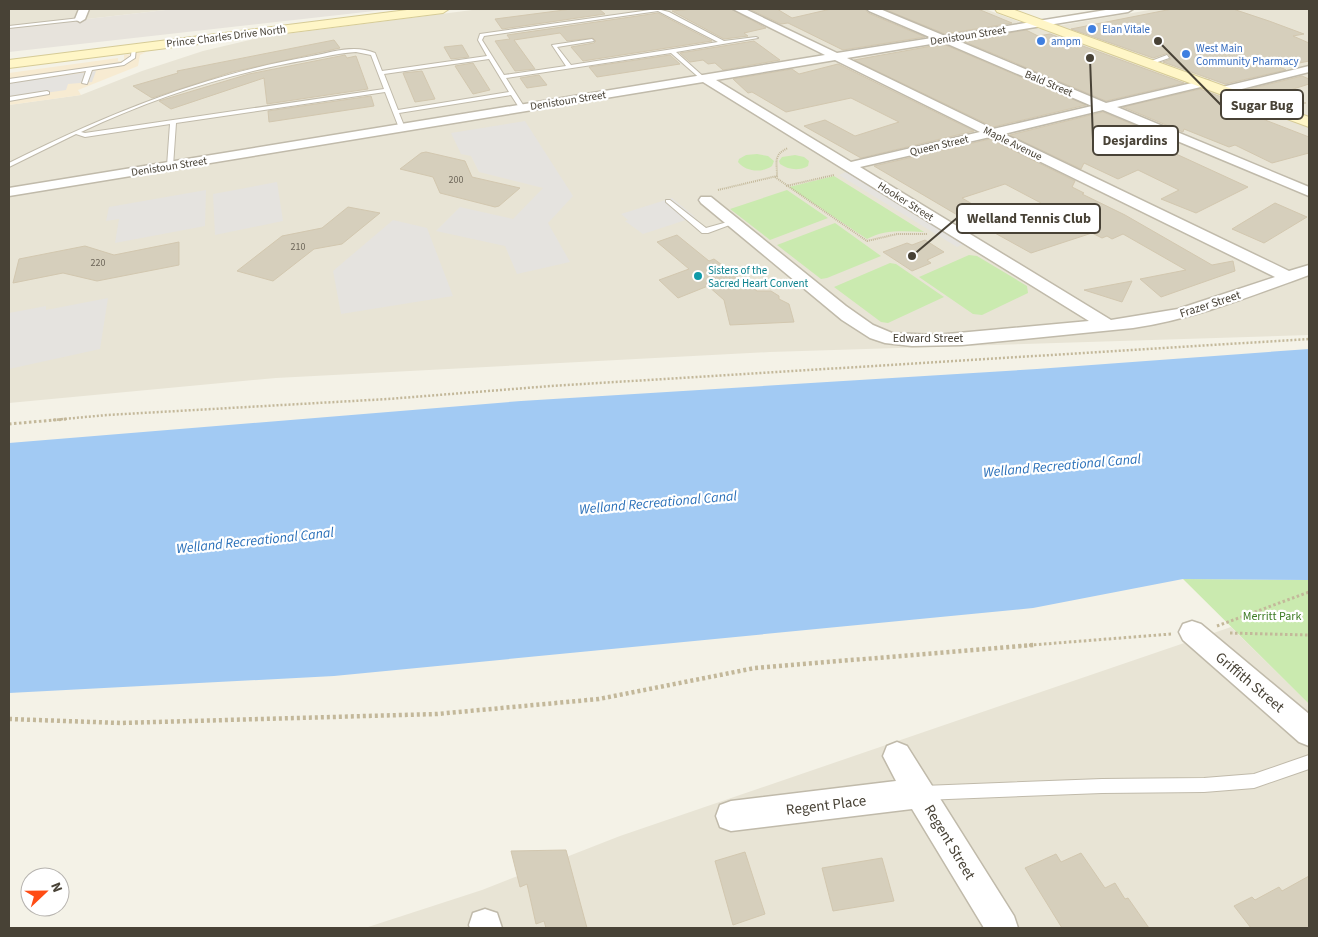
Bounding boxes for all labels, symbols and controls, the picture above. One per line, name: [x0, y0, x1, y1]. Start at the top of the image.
street label: Prince Charles Drive North: [165, 22, 287, 51]
street label: Denistoun Street: [929, 22, 1007, 49]
place label: Elan Vitale: [1102, 22, 1151, 37]
marker: Elan Vitale: [1086, 23, 1098, 35]
place label: ampm: [1051, 34, 1081, 49]
marker: ampm: [1035, 35, 1047, 47]
place label: West Main Community Pharmacy: [1196, 41, 1299, 69]
marker: West Main Community Pharmacy: [1180, 48, 1192, 60]
street label: Bald Street: [1023, 67, 1075, 100]
street label: Denistoun Street: [529, 87, 607, 114]
callout: Sugar Bug: [1221, 90, 1303, 119]
text: Sugar Bug: [1231, 96, 1294, 116]
street label: Maple Avenue: [981, 123, 1045, 164]
callout: Desjardins: [1093, 126, 1178, 155]
street label: Queen Street: [908, 131, 970, 160]
text: Desjardins: [1102, 131, 1168, 151]
street label: Denistoun Street: [130, 153, 208, 180]
house number: 200: [449, 173, 463, 187]
street label: Hooker Street: [875, 178, 937, 225]
callout: Welland Tennis Club: [957, 204, 1100, 233]
text: Welland Tennis Club: [967, 209, 1091, 229]
house number: 210: [291, 240, 305, 254]
house number: 220: [91, 256, 105, 270]
place label: Sisters of the Sacred Heart Convent: [708, 263, 808, 291]
marker: Sisters of the Sacred Heart Convent: [692, 270, 704, 282]
street label: Frazer Street: [1177, 287, 1243, 322]
street label: Edward Street: [893, 330, 963, 347]
water label: Welland Recreational Canal: [982, 449, 1142, 483]
water label: Welland Recreational Canal: [578, 486, 738, 520]
water label: Welland Recreational Canal: [175, 523, 335, 559]
park label: Merritt Park: [1243, 608, 1301, 625]
street label: Griffith Street: [1211, 647, 1289, 718]
street label: Regent Place: [785, 790, 867, 821]
street label: Regent Street: [919, 801, 980, 884]
north arrow: [20, 867, 70, 917]
text: N: [45, 879, 67, 896]

